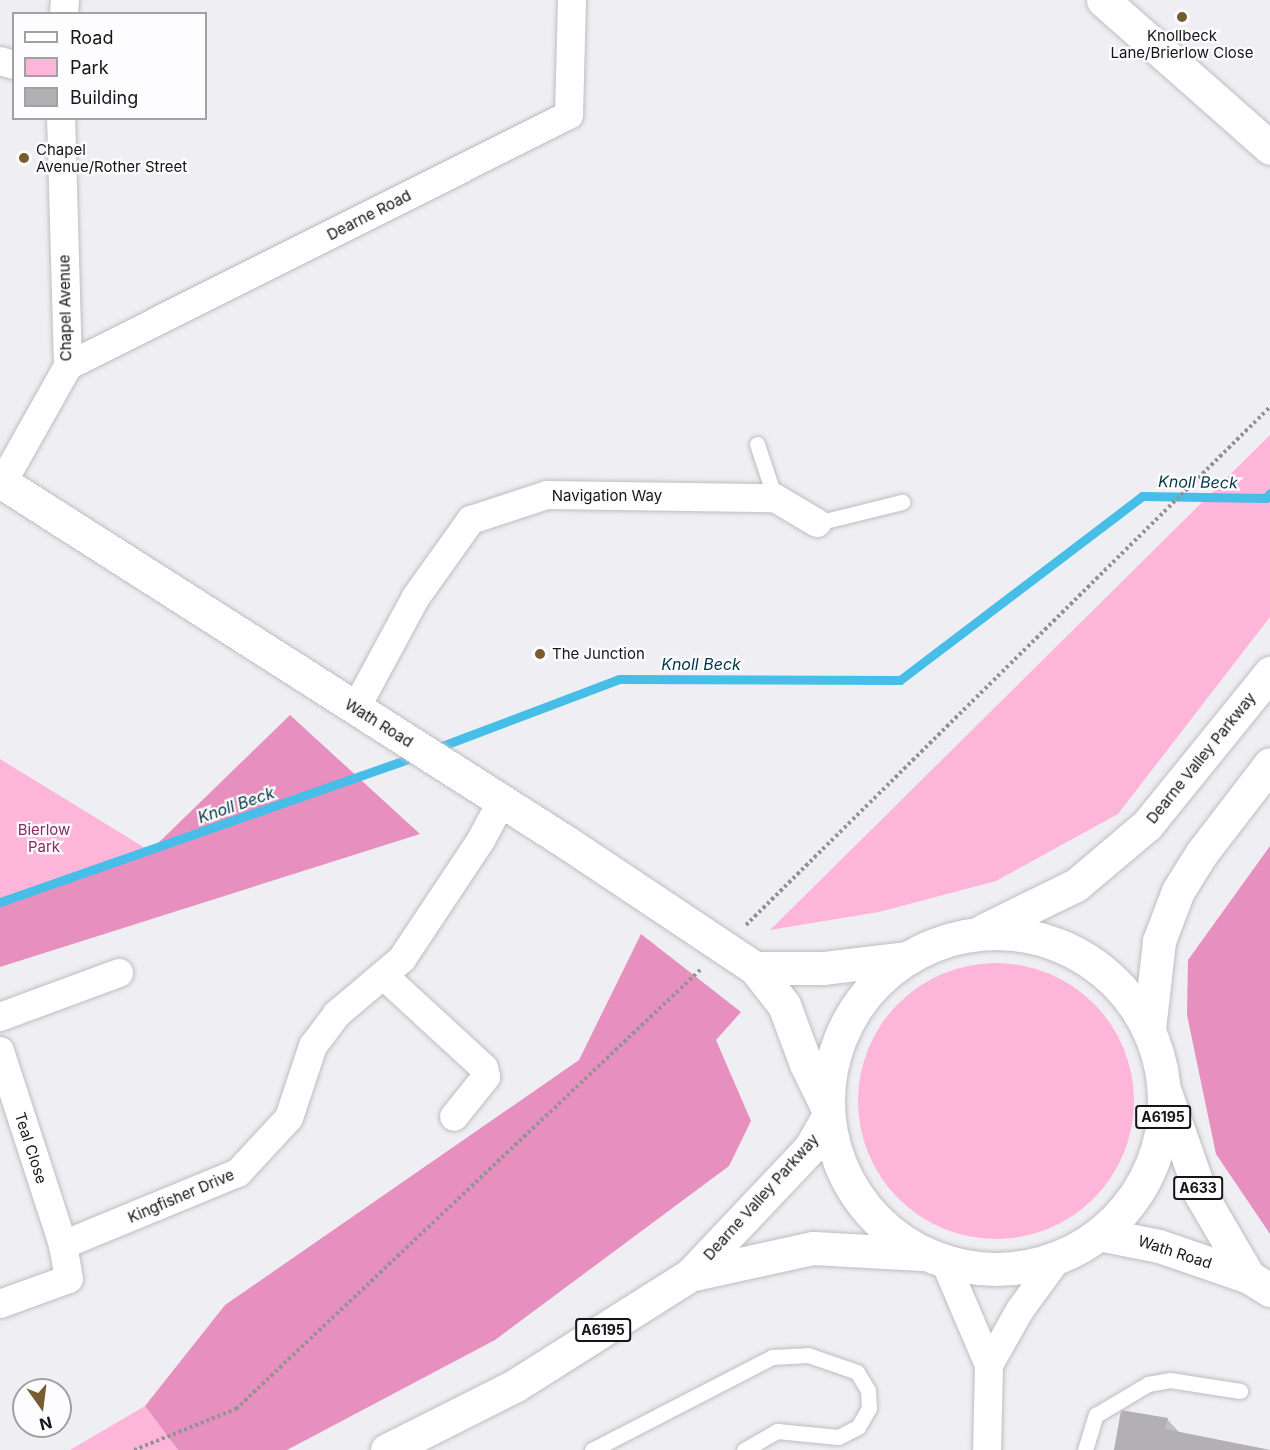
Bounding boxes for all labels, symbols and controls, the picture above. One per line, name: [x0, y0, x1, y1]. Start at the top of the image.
marker: Knollbeck Lane/Brierlow Close: [1175, 10, 1189, 24]
legend: [12, 12, 207, 120]
place label: Knollbeck Lane/Brierlow Close: [1111, 26, 1253, 61]
text: Road: [70, 27, 113, 48]
text: Park: [70, 57, 109, 78]
text: Building: [70, 87, 138, 108]
place label: Chapel Avenue/Rother Street: [36, 140, 187, 175]
marker: Chapel Avenue/Rother Street: [17, 151, 31, 165]
street label: Dearne Road: [324, 186, 414, 244]
street label: Chapel Avenue: [55, 254, 75, 362]
water label: Knoll Beck: [1158, 472, 1238, 492]
street label: Navigation Way: [552, 487, 662, 505]
place label: The Junction: [552, 645, 645, 663]
marker: The Junction: [533, 647, 547, 661]
water label: Knoll Beck: [661, 654, 741, 674]
street label: Dearne Valley Parkway: [1143, 689, 1259, 827]
street label: Wath Road: [342, 695, 416, 751]
water label: Knoll Beck: [195, 783, 277, 827]
park label: Bierlow Park: [18, 820, 70, 855]
road number: A6195: [1134, 1106, 1192, 1128]
street label: Teal Close: [11, 1110, 51, 1186]
street label: Dearne Valley Parkway: [700, 1130, 822, 1264]
street label: Kingfisher Drive: [125, 1165, 237, 1227]
road number: A633: [1172, 1177, 1224, 1199]
street label: Wath Road: [1136, 1232, 1214, 1272]
road number: A6195: [574, 1319, 632, 1341]
north arrow: [12, 1378, 72, 1438]
text: N: [38, 1412, 54, 1435]

